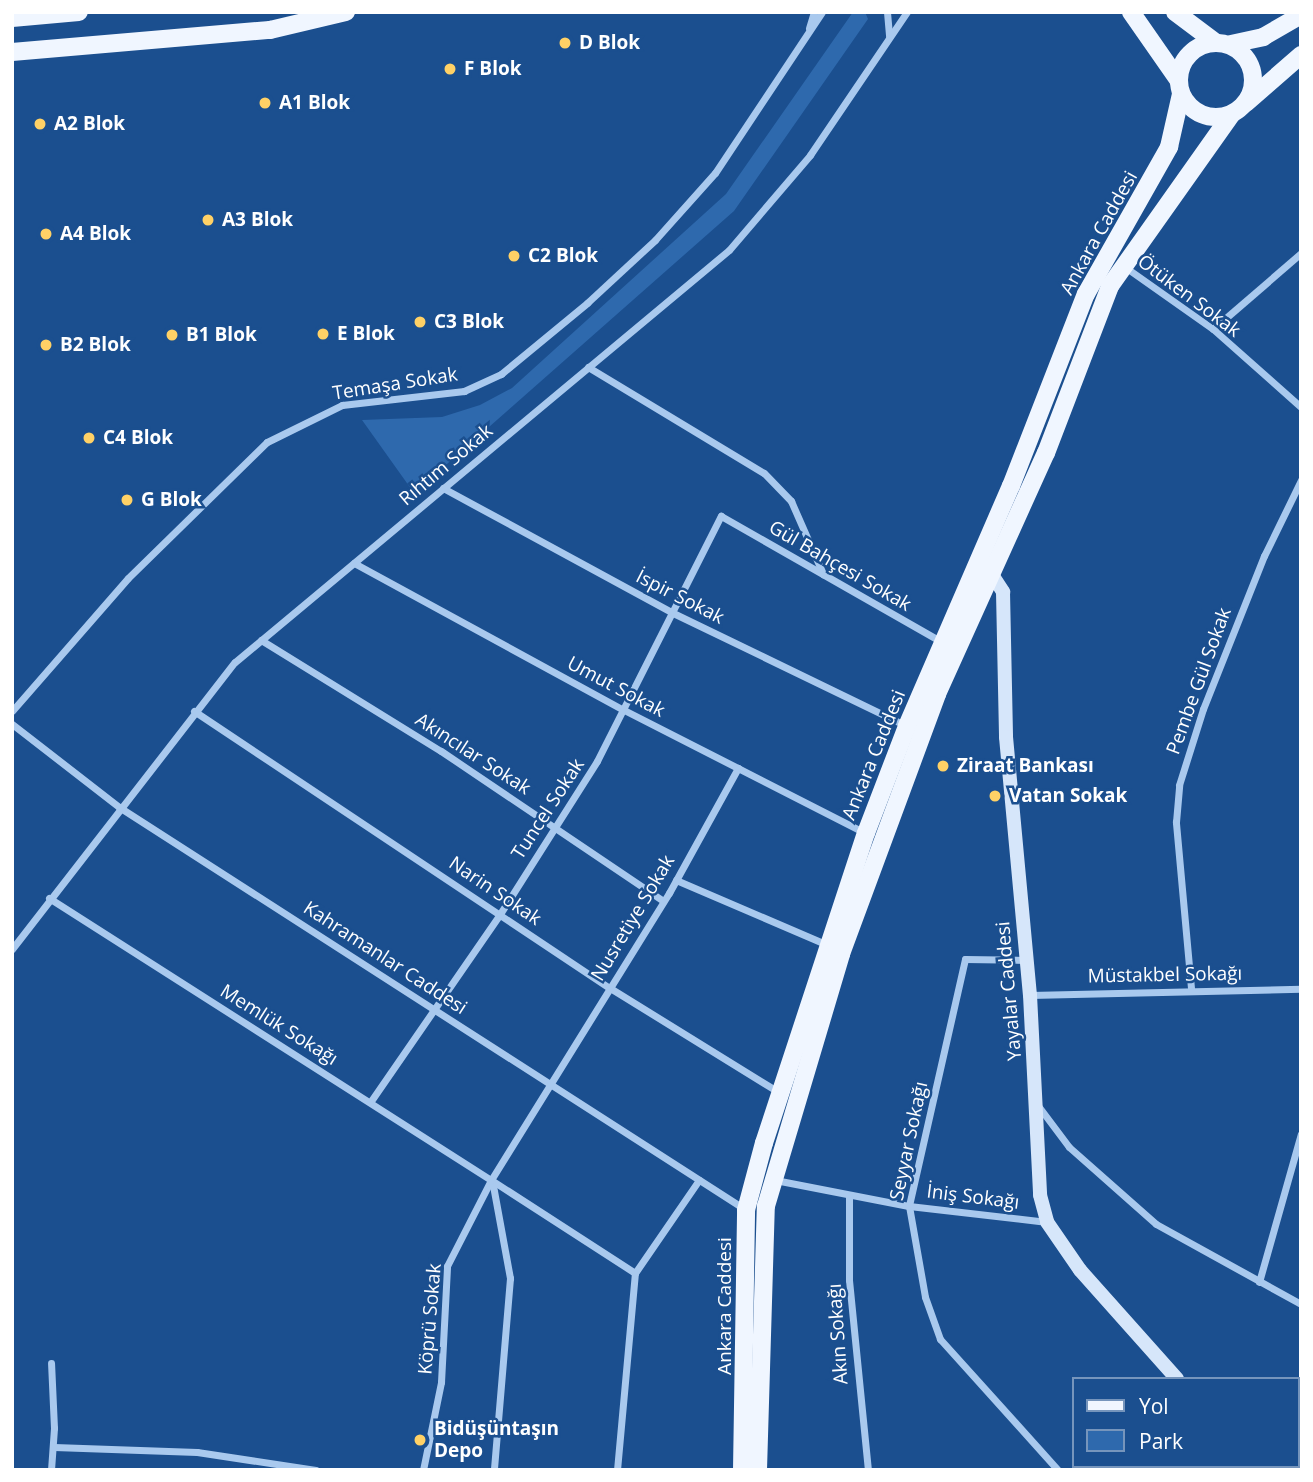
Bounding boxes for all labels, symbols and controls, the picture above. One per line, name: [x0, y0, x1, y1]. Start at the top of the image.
place label: D Blok: [579, 32, 640, 54]
marker: D Blok: [557, 35, 573, 51]
place label: F Blok: [464, 58, 521, 80]
marker: F Blok: [442, 61, 458, 77]
place label: A1 Blok: [279, 92, 350, 114]
marker: A1 Blok: [257, 95, 273, 111]
place label: A2 Blok: [54, 113, 125, 135]
marker: A2 Blok: [32, 116, 48, 132]
street label: Ankara Caddesi: [1056, 167, 1142, 299]
place label: A3 Blok: [222, 209, 293, 231]
marker: A3 Blok: [200, 212, 216, 228]
place label: A4 Blok: [60, 223, 131, 245]
marker: A4 Blok: [38, 226, 54, 242]
place label: C2 Blok: [528, 245, 598, 267]
marker: C2 Blok: [506, 248, 522, 264]
street label: Ötüken Sokak: [1133, 250, 1245, 342]
place label: C3 Blok: [434, 311, 504, 333]
marker: C3 Blok: [412, 314, 428, 330]
place label: E Blok: [337, 323, 395, 345]
place label: B1 Blok: [186, 324, 257, 346]
marker: E Blok: [315, 326, 331, 342]
marker: B1 Blok: [164, 327, 180, 343]
place label: B2 Blok: [60, 334, 131, 356]
marker: B2 Blok: [38, 337, 54, 353]
street label: Temaşa Sokak: [331, 363, 459, 405]
street label: Rıhtım Sokak: [395, 419, 497, 511]
place label: C4 Blok: [103, 427, 173, 449]
marker: C4 Blok: [81, 430, 97, 446]
place label: G Blok: [141, 489, 202, 511]
marker: G Blok: [119, 492, 135, 508]
street label: Gül Bahçesi Sokak: [765, 516, 915, 616]
street label: İspir Sokak: [632, 565, 728, 629]
street label: Pembe Gül Sokak: [1162, 605, 1236, 757]
street label: Umut Sokak: [563, 652, 669, 722]
street label: Ankara Caddesi: [838, 687, 910, 823]
street label: Akıncılar Sokak: [411, 708, 535, 800]
street label: Tuncel Sokak: [507, 754, 589, 864]
place label: Ziraat Bankası: [957, 755, 1094, 777]
marker: Ziraat Bankası: [935, 758, 951, 774]
place label: Vatan Sokak: [1009, 785, 1127, 807]
marker: Vatan Sokak: [987, 788, 1003, 804]
street label: Nusretiye Sokak: [587, 851, 679, 985]
street label: Narin Sokak: [445, 852, 545, 930]
street label: Kahramanlar Caddesi: [299, 897, 471, 1019]
street label: Yayalar Caddesi: [992, 920, 1026, 1062]
street label: Müstakbel Sokağı: [1087, 962, 1243, 988]
street label: Memlük Sokağı: [216, 980, 342, 1070]
street label: Seyyar Sokağı: [885, 1080, 933, 1202]
street label: İniş Sokağı: [925, 1180, 1021, 1214]
street label: Ankara Caddesi: [714, 1237, 736, 1375]
street label: Köprü Sokak: [414, 1263, 446, 1375]
street label: Akın Sokağı: [823, 1283, 853, 1385]
legend: [1072, 1377, 1299, 1468]
text: Yol: [1139, 1392, 1169, 1420]
place label: Bidüşüntaşın Depo: [434, 1418, 559, 1462]
text: Park: [1139, 1427, 1183, 1455]
marker: Bidüşüntaşın Depo: [412, 1432, 428, 1448]

